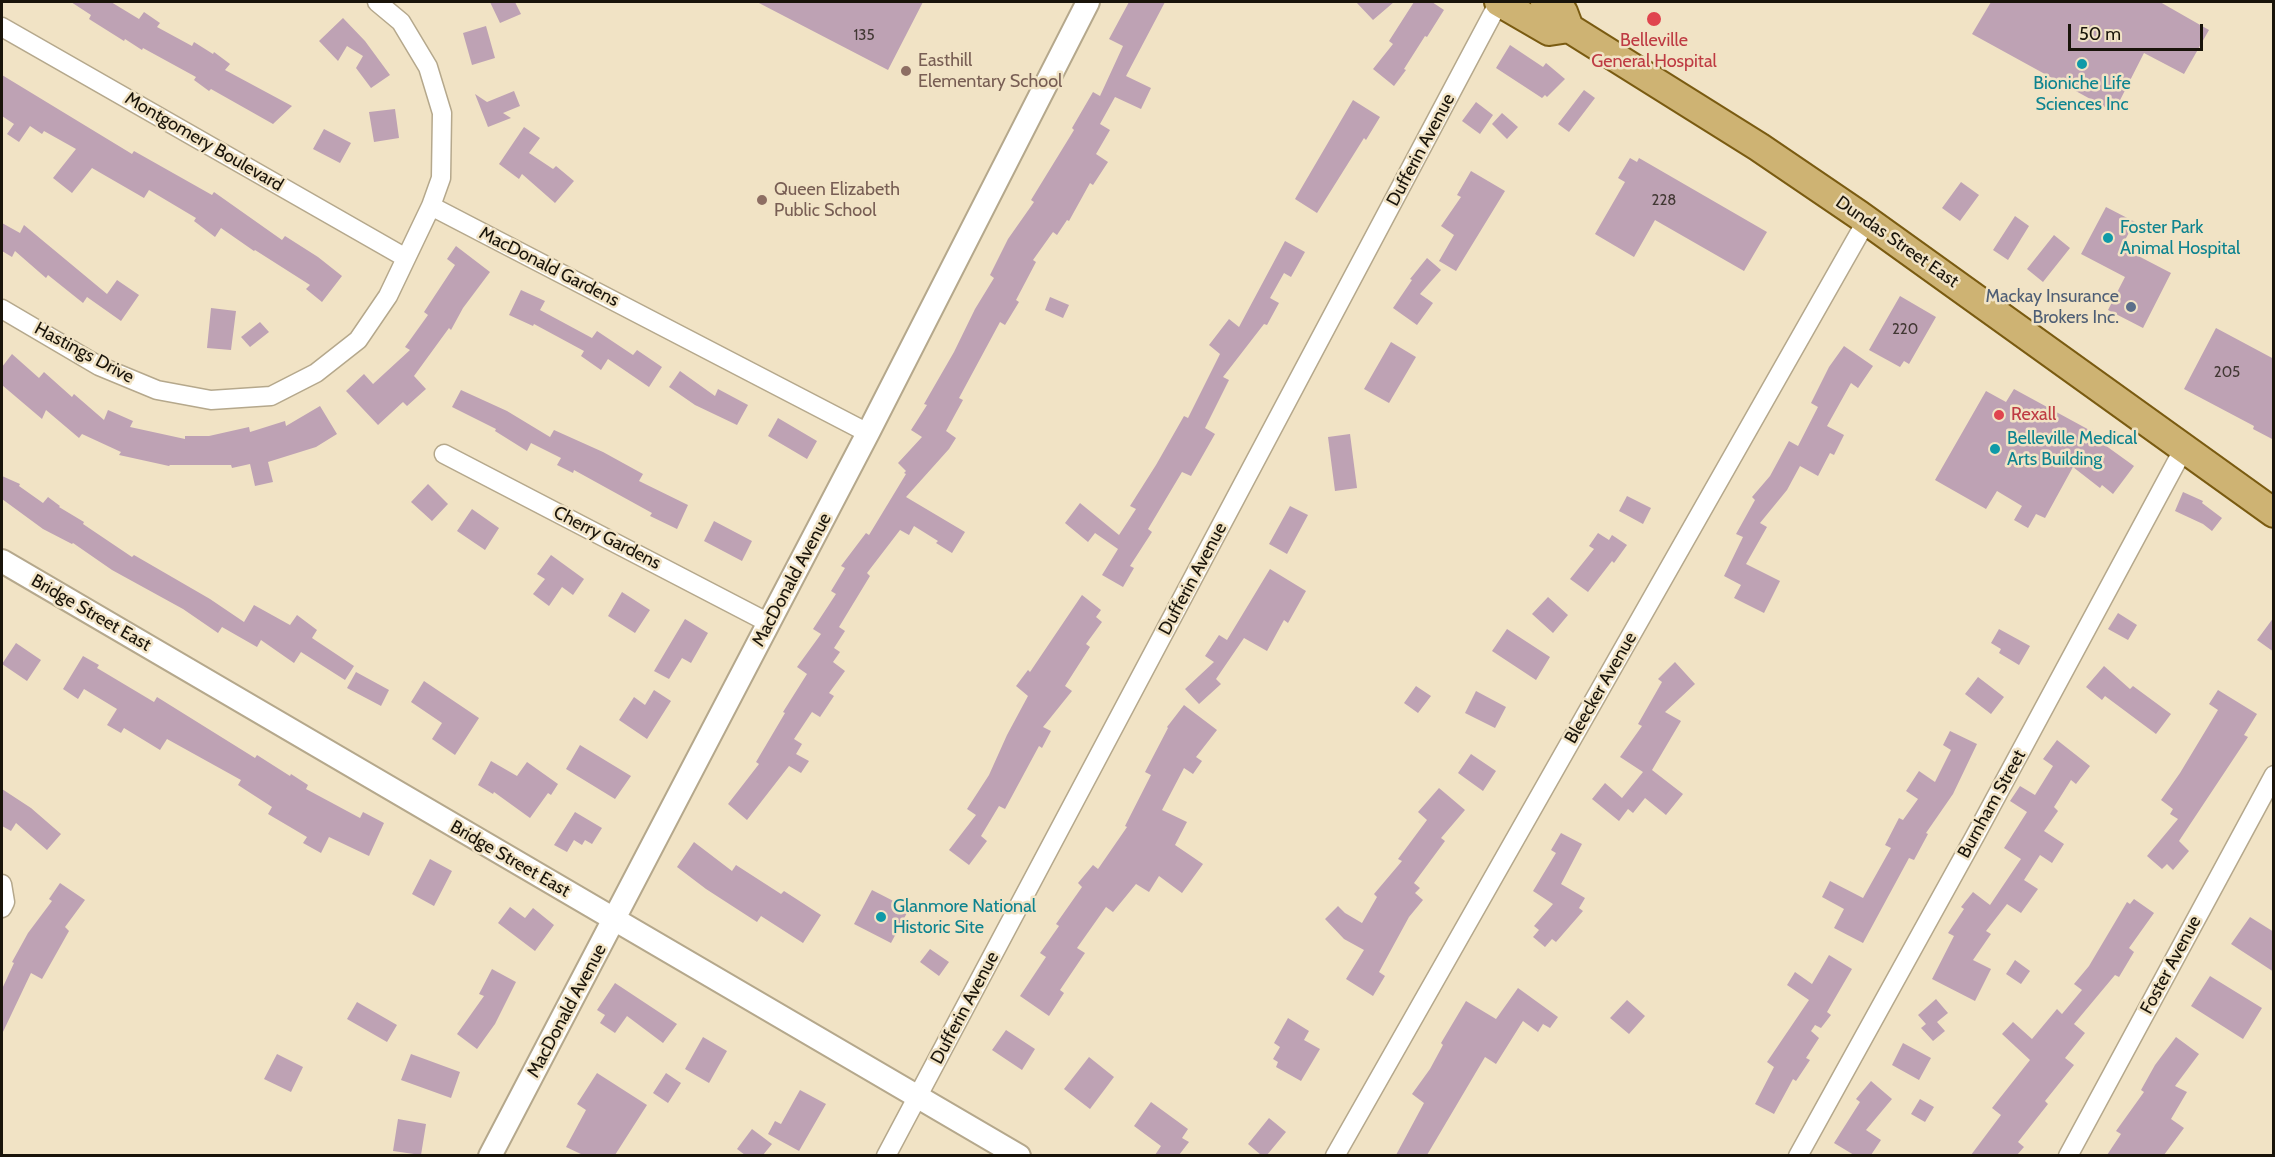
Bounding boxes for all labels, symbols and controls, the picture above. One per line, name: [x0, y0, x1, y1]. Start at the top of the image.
marker: Belleville General Hospital: [1645, 10, 1663, 28]
scale bar: [2071, 12, 2206, 50]
text: 50 m: [2079, 23, 2121, 45]
house number: 135: [853, 27, 875, 45]
place label: Belleville General Hospital: [1591, 30, 1717, 72]
place label: Easthill Elementary School: [918, 50, 1062, 92]
marker: Bioniche Life Sciences Inc: [2075, 57, 2089, 71]
marker: Easthill Elementary School: [899, 64, 913, 78]
place label: Bioniche Life Sciences Inc: [2033, 73, 2131, 116]
street label: Montgomery Boulevard: [121, 88, 287, 196]
street label: Dufferin Avenue: [1382, 90, 1460, 210]
place label: Queen Elizabeth Public School: [774, 179, 900, 222]
house number: 228: [1652, 192, 1676, 210]
street label: Dundas Street East: [1831, 192, 1963, 292]
marker: Queen Elizabeth Public School: [755, 193, 769, 207]
place label: Foster Park Animal Hospital: [2120, 217, 2240, 260]
street label: MacDonald Gardens: [476, 222, 622, 312]
marker: Foster Park Animal Hospital: [2101, 231, 2115, 245]
place label: Mackay Insurance Brokers Inc.: [1985, 286, 2119, 328]
marker: Mackay Insurance Brokers Inc.: [2124, 300, 2138, 314]
street label: Hastings Drive: [31, 318, 137, 388]
house number: 220: [1892, 321, 1918, 339]
house number: 205: [2214, 364, 2240, 382]
place label: Rexall: [2011, 404, 2056, 426]
marker: Rexall: [1992, 408, 2006, 422]
place label: Belleville Medical Arts Building: [2007, 428, 2137, 470]
marker: Belleville Medical Arts Building: [1988, 442, 2002, 456]
street label: Cherry Gardens: [550, 502, 664, 574]
street label: MacDonald Avenue: [748, 510, 836, 650]
street label: Dufferin Avenue: [1154, 519, 1232, 639]
street label: Bridge Street East: [27, 570, 155, 656]
street label: Bleecker Avenue: [1560, 628, 1642, 748]
street label: Burnham Street: [1953, 746, 2031, 862]
street label: Bridge Street East: [446, 816, 574, 902]
place label: Glanmore National Historic Site: [893, 896, 1036, 938]
marker: Glanmore National Historic Site: [874, 910, 888, 924]
street label: Foster Avenue: [2136, 912, 2206, 1018]
street label: MacDonald Avenue: [523, 941, 611, 1081]
street label: Dufferin Avenue: [926, 948, 1004, 1068]

